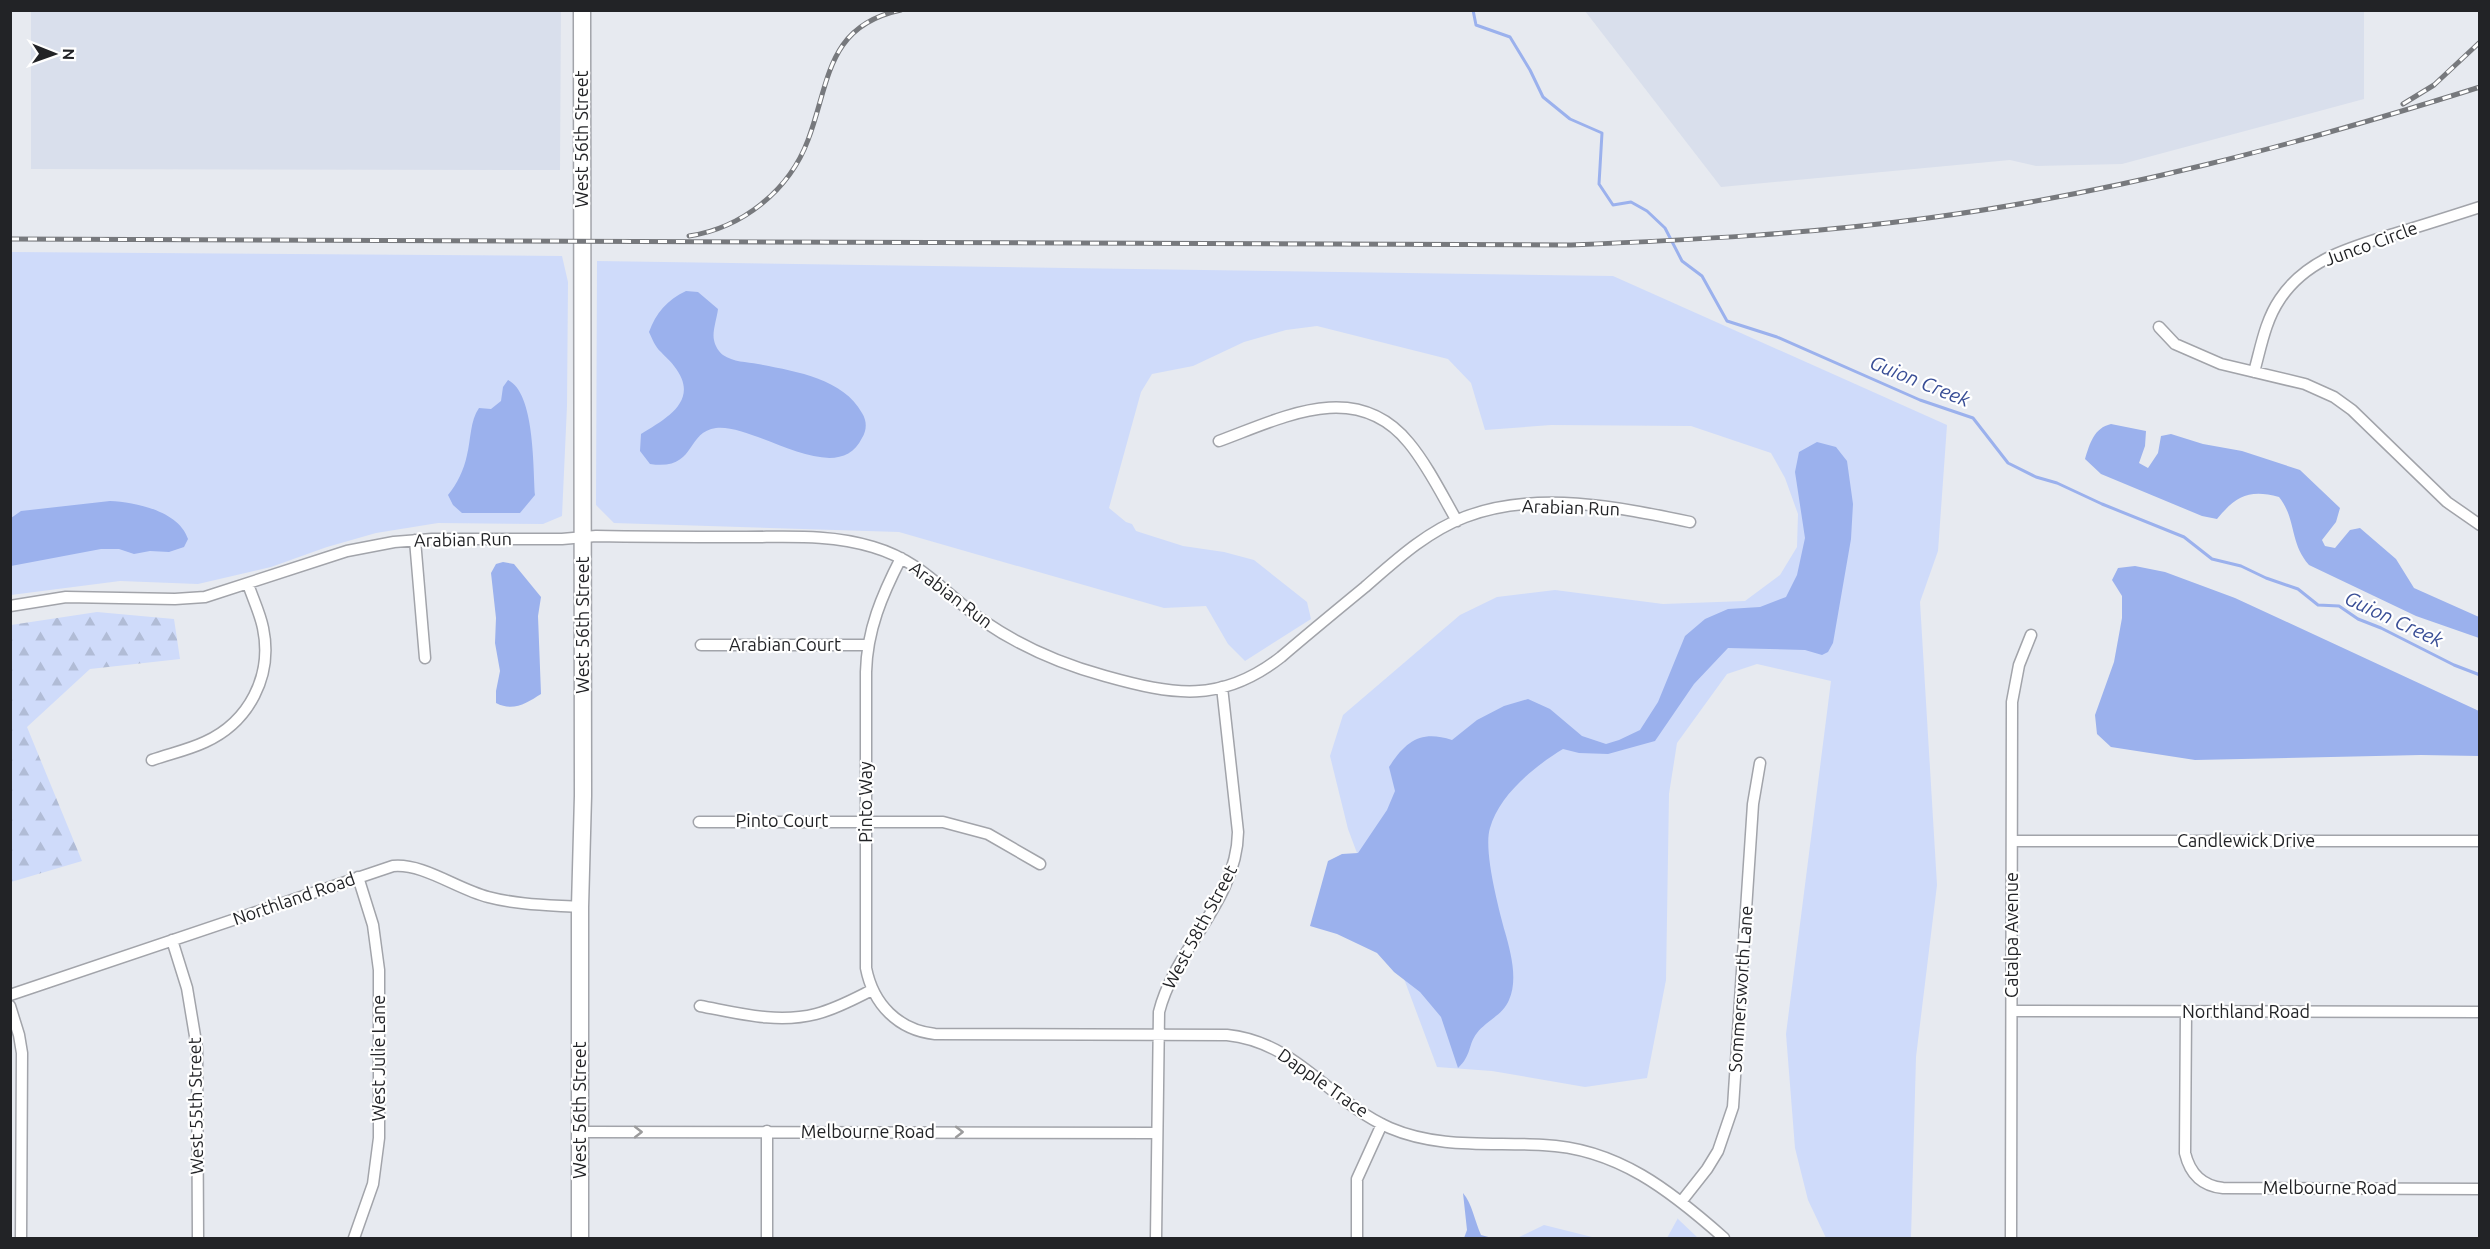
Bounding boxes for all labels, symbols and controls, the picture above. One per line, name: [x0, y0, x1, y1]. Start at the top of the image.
north arrow: [24, 24, 84, 84]
text: N: [60, 48, 78, 60]
street label: West 56th Street: [571, 70, 591, 208]
street label: Junco Circle: [2321, 217, 2420, 269]
water label: Guion Creek: [1867, 350, 1974, 411]
street label: Arabian Run: [1522, 495, 1620, 519]
street label: Arabian Run: [414, 528, 512, 550]
street label: West 56th Street: [572, 556, 592, 694]
street label: Arabian Run: [906, 557, 997, 632]
water label: Guion Creek: [2341, 586, 2448, 652]
street label: Arabian Court: [729, 634, 841, 654]
street label: Pinto Way: [855, 761, 875, 843]
street label: Pinto Court: [736, 810, 828, 830]
street label: Candlewick Drive: [2177, 830, 2315, 850]
street label: West 58th Street: [1158, 861, 1240, 992]
street label: Northland Road: [230, 868, 357, 928]
street label: Catalpa Avenue: [2001, 872, 2021, 998]
street label: Sommersworth Lane: [1724, 905, 1756, 1073]
street label: West Julie Lane: [368, 995, 388, 1121]
street label: Northland Road: [2182, 1001, 2310, 1021]
street label: West 55th Street: [184, 1037, 206, 1175]
street label: West 56th Street: [569, 1041, 589, 1179]
street label: Dapple Trace: [1275, 1044, 1373, 1121]
street label: Melbourne Road: [801, 1121, 935, 1141]
one-way arrow: [634, 1126, 643, 1138]
one-way arrow: [954, 1126, 963, 1138]
street label: Melbourne Road: [2263, 1177, 2397, 1197]

